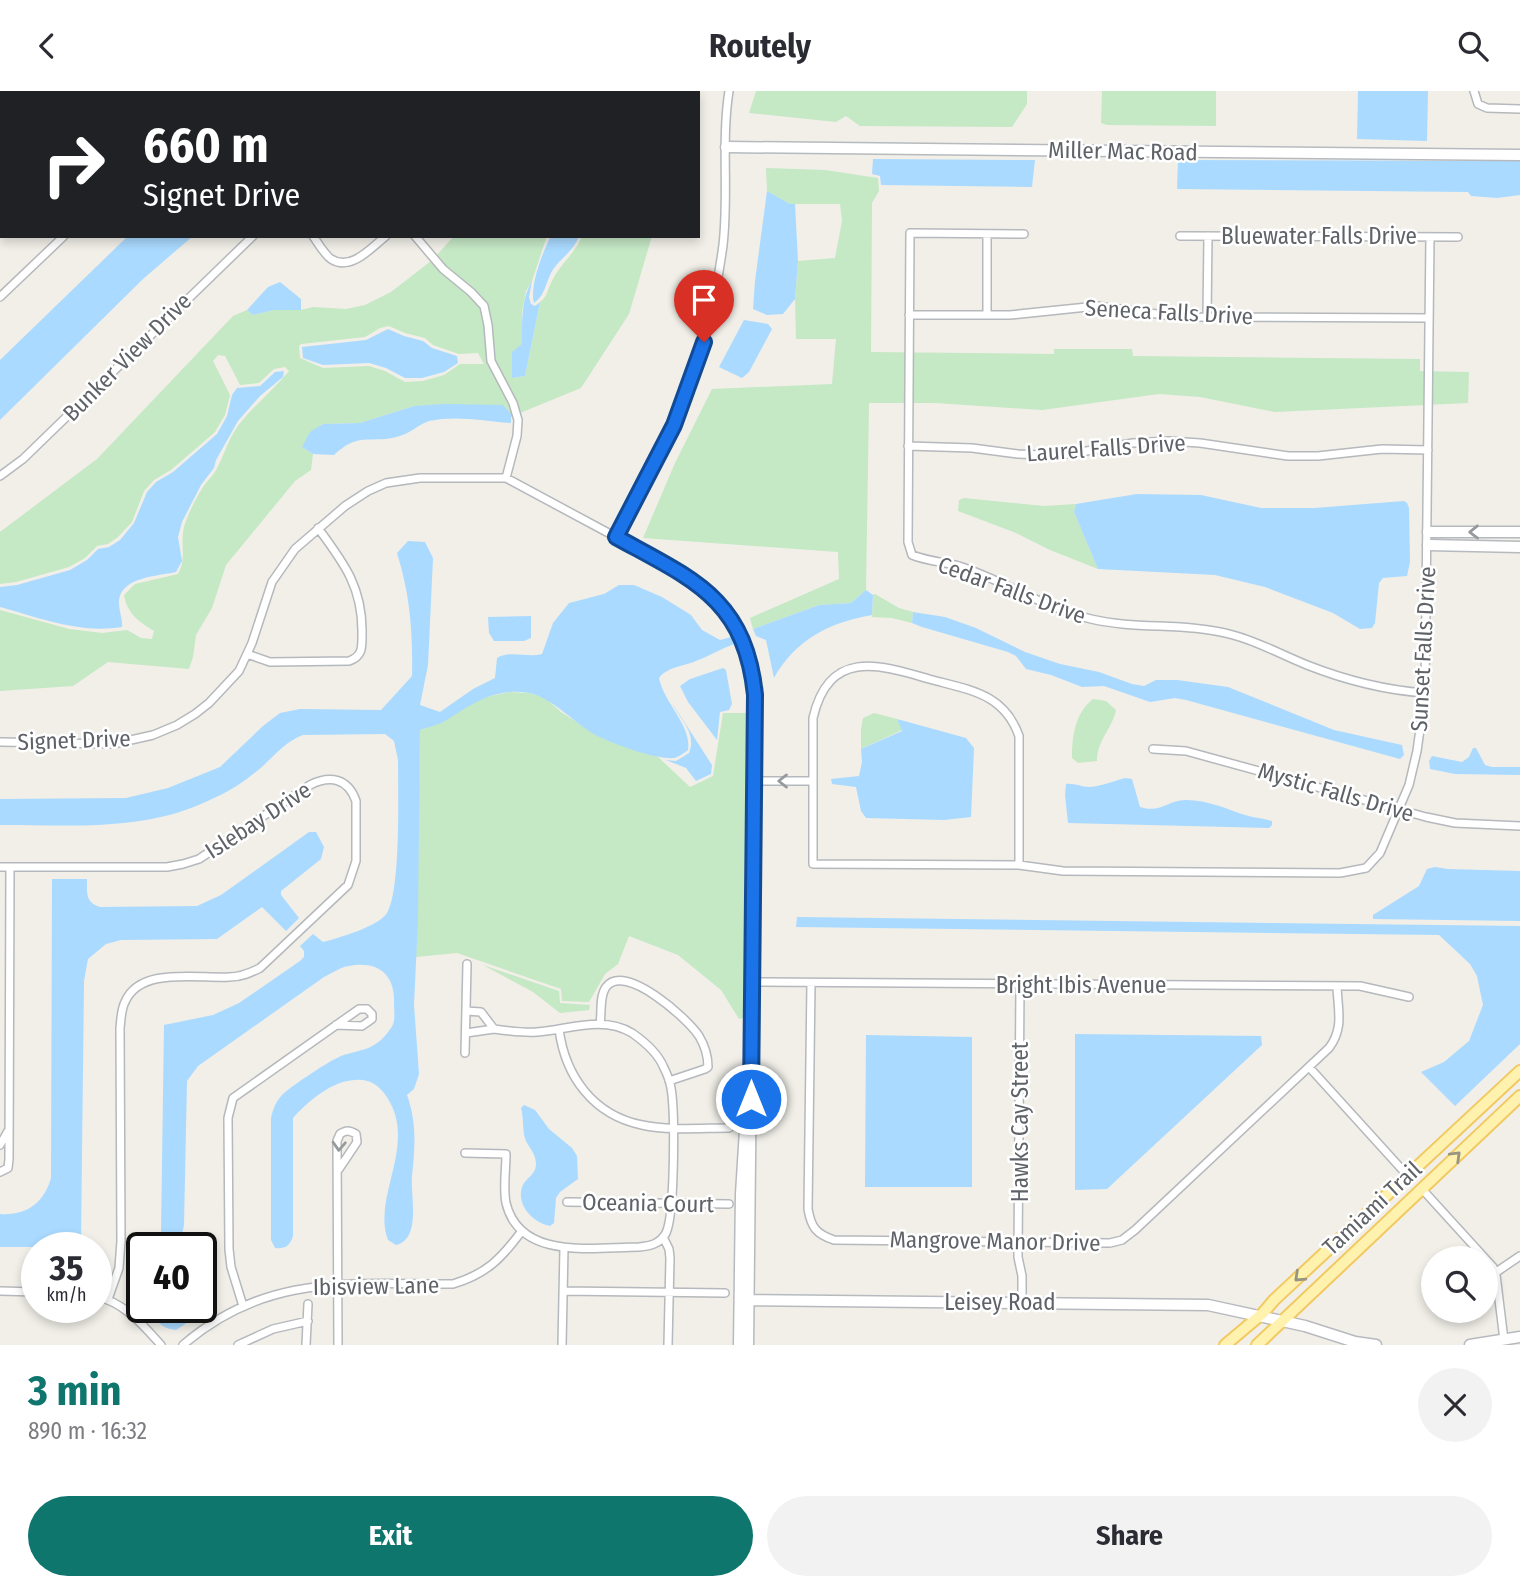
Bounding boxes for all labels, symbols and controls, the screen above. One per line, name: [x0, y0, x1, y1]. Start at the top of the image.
icon: back: [28, 27, 66, 65]
text: Routely: [709, 27, 811, 65]
icon: search: [1454, 27, 1492, 65]
text: 660 m: [143, 116, 269, 175]
icon: right: [28, 119, 119, 210]
street label: Miller Mac Road: [1048, 136, 1198, 166]
text: Signet Drive: [143, 176, 300, 214]
street label: Bluewater Falls Drive: [1221, 222, 1417, 250]
pin: [674, 270, 734, 342]
icon: arrive: [685, 281, 723, 319]
street label: Bunker View Drive: [57, 287, 197, 427]
street label: Seneca Falls Drive: [1084, 294, 1254, 330]
street label: Laurel Falls Drive: [1026, 428, 1186, 468]
one-way arrow: [1468, 524, 1479, 539]
street label: Cedar Falls Drive: [934, 550, 1090, 630]
street label: Sunset Falls Drive: [1405, 566, 1441, 732]
street label: Signet Drive: [17, 724, 131, 756]
street label: Mystic Falls Drive: [1255, 756, 1417, 828]
one-way arrow: [778, 774, 789, 789]
street label: Islebay Drive: [200, 775, 316, 865]
street label: Bright Ibis Avenue: [996, 971, 1166, 999]
street label: Hawks Cay Street: [1006, 1041, 1034, 1202]
position arrow: [714, 1062, 788, 1136]
one-way arrow: [331, 1141, 346, 1152]
one-way arrow: [1448, 1152, 1461, 1165]
street label: Tamiami Trail: [1317, 1155, 1427, 1261]
street label: Oceania Court: [582, 1188, 715, 1218]
street label: Mangrove Manor Drive: [889, 1225, 1101, 1257]
speed limit sign: 40: [126, 1232, 217, 1323]
map controls: [1421, 1246, 1498, 1323]
button: search: [1421, 1246, 1498, 1323]
text: 35: [50, 1247, 83, 1289]
one-way arrow: [1294, 1268, 1307, 1281]
street label: Ibisview Lane: [313, 1271, 439, 1301]
text: km/h: [46, 1284, 87, 1306]
street label: Leisey Road: [944, 1288, 1056, 1316]
text: 3 min: [28, 1366, 122, 1416]
button: close: [1418, 1368, 1492, 1442]
text: 890 m · 16:32: [28, 1417, 147, 1445]
button: Exit: [28, 1496, 753, 1576]
button: Share: [767, 1496, 1492, 1576]

